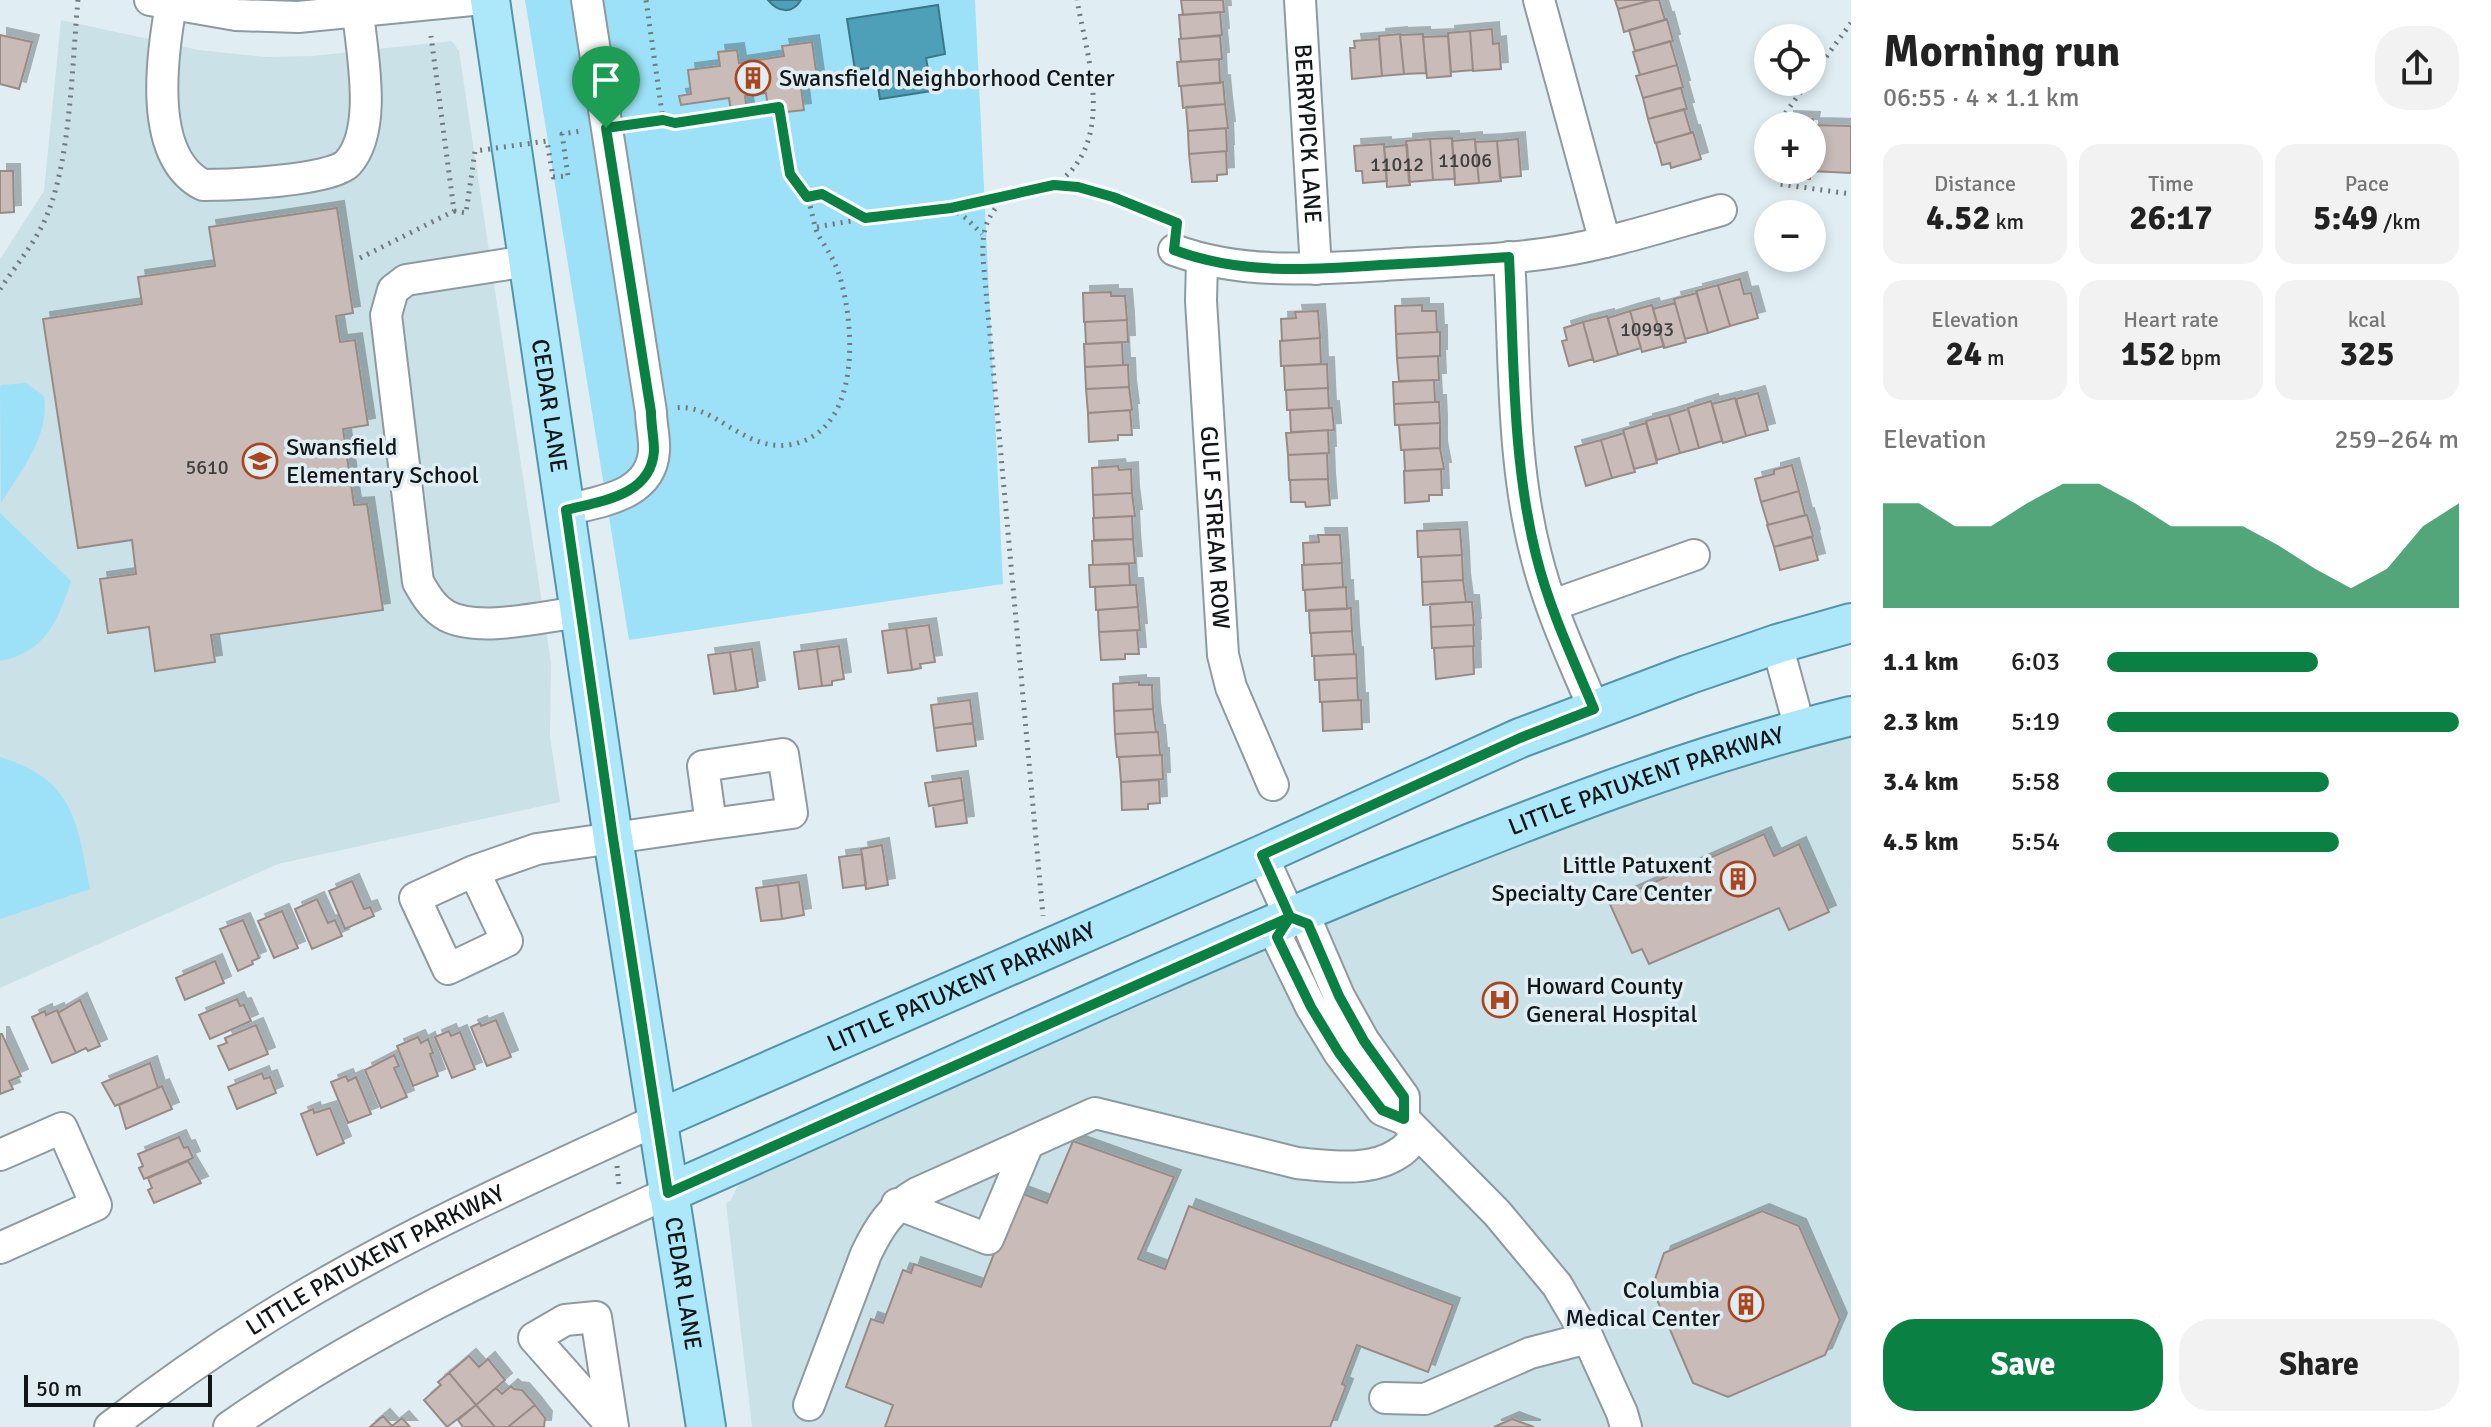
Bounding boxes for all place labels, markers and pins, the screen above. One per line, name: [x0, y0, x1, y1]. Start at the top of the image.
pin: [572, 46, 640, 128]
building icon: Swansfield Neighborhood Center: [734, 59, 772, 97]
place label: Swansfield Neighborhood Center: [779, 63, 1115, 93]
place label: Swansfield Elementary School: [286, 432, 479, 490]
school or university icon: Swansfield Elementary School: [241, 442, 279, 480]
place label: Little Patuxent Specialty Care Center: [1491, 850, 1712, 908]
building icon: Little Patuxent Specialty Care Center: [1719, 860, 1757, 898]
place label: Howard County General Hospital: [1526, 971, 1698, 1029]
hospital icon: Howard County General Hospital: [1481, 981, 1519, 1019]
place label: Columbia Medical Center: [1565, 1275, 1720, 1333]
building icon: Columbia Medical Center: [1727, 1285, 1765, 1323]

